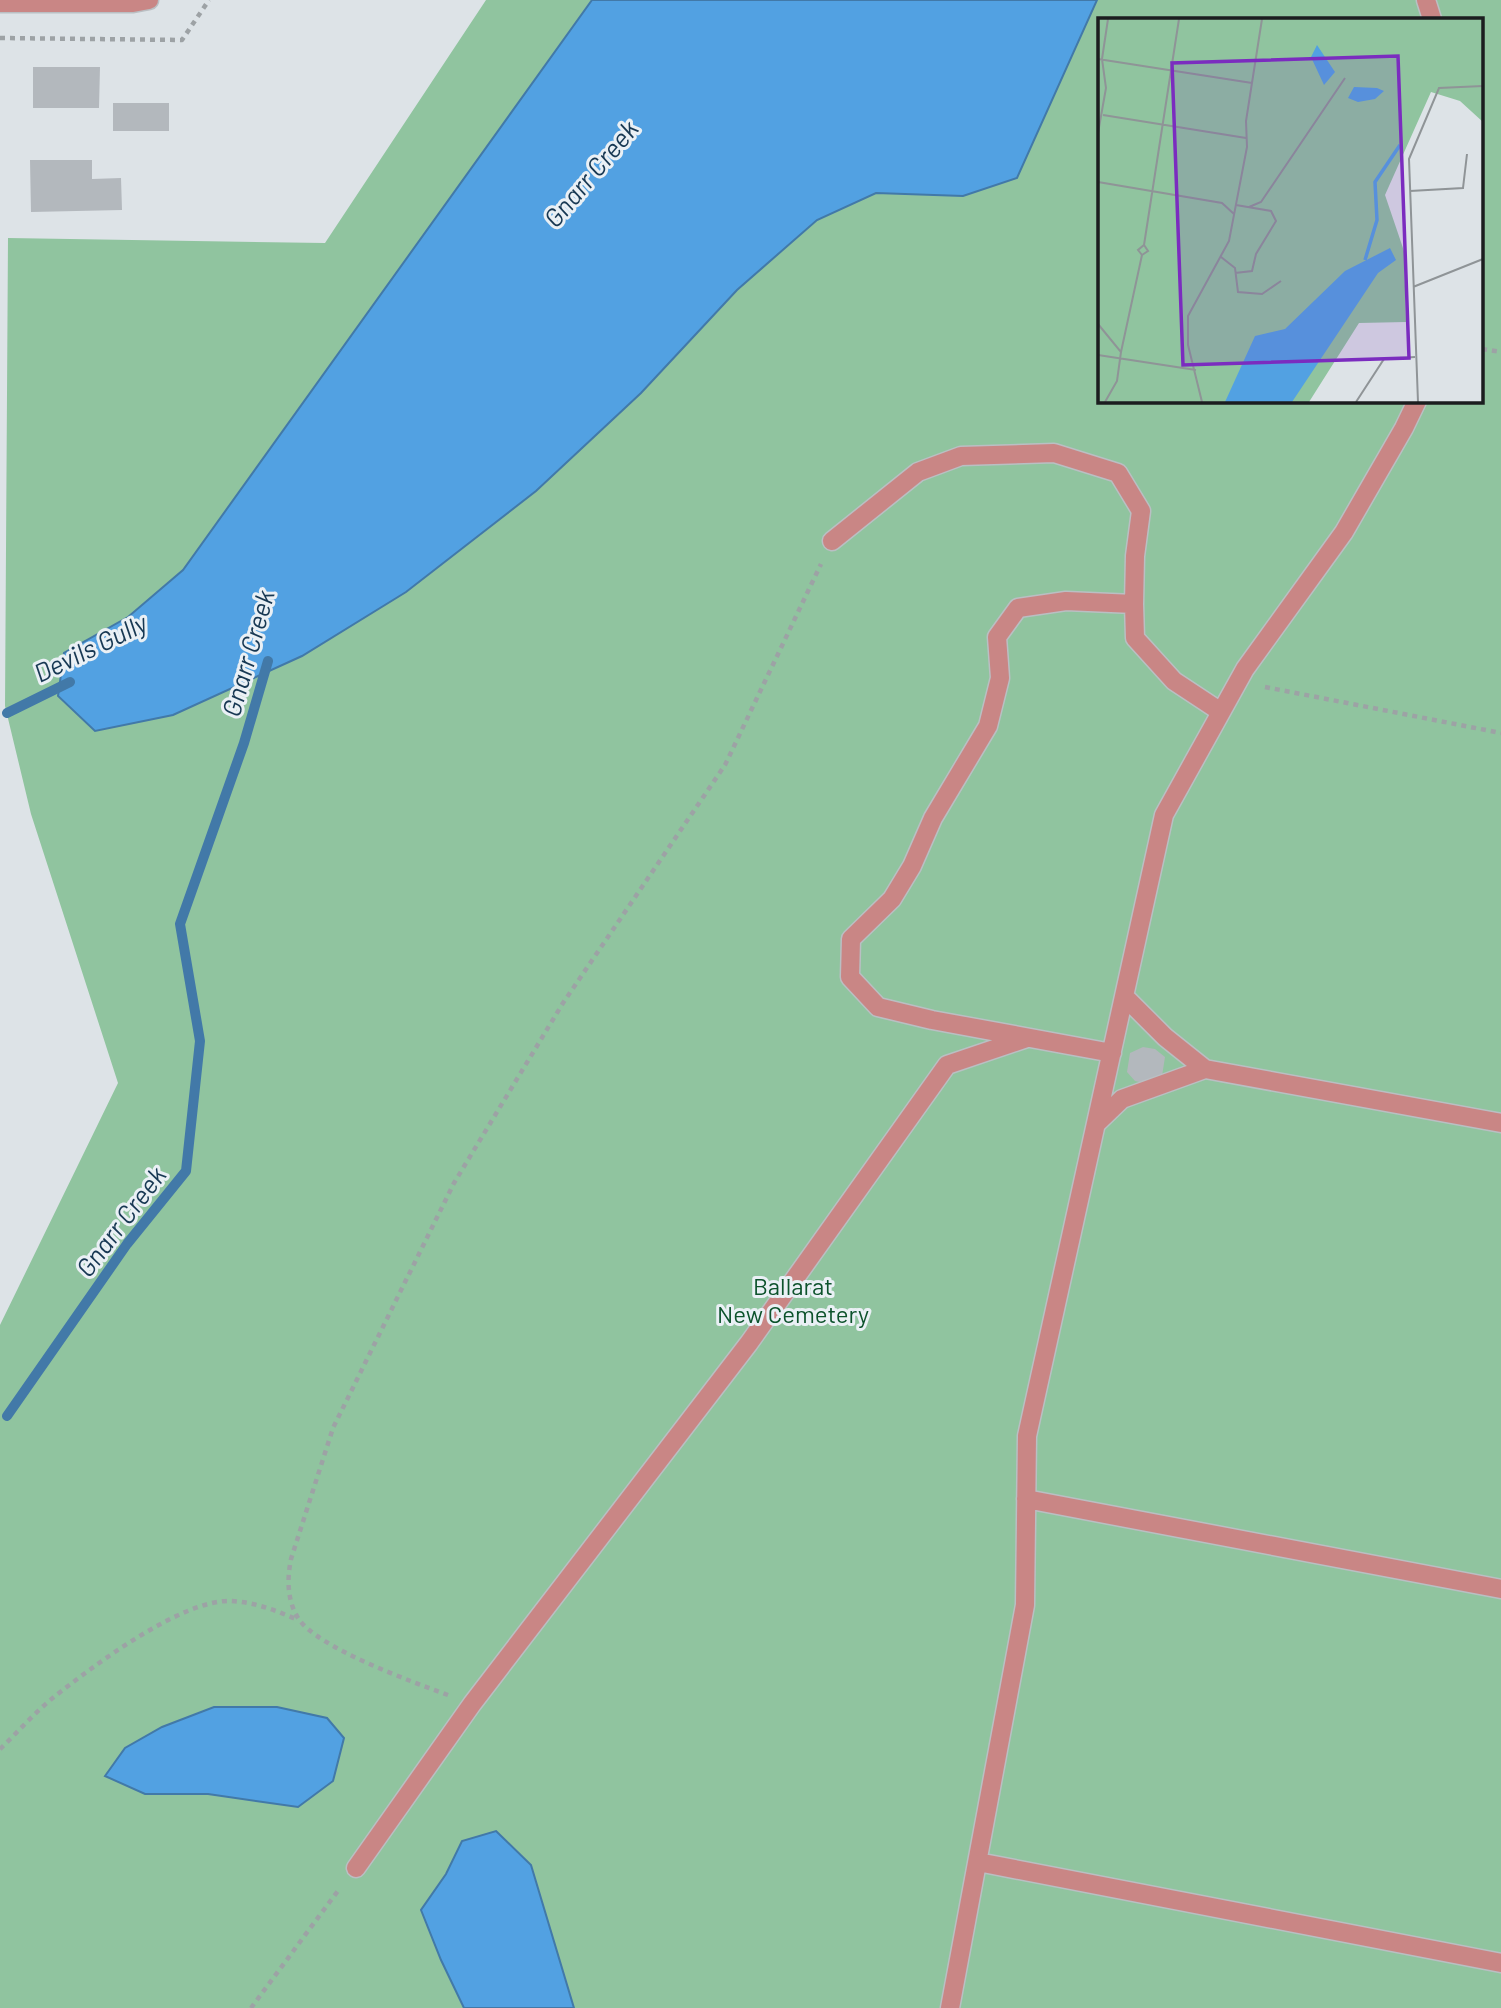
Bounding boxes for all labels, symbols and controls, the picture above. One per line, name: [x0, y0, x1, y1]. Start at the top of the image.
inset map: [1098, 18, 1484, 402]
water label: Gnarr Creek: [536, 113, 644, 233]
water label: Gnarr Creek: [214, 586, 280, 720]
water label: Devils Gully: [28, 606, 153, 688]
water label: Gnarr Creek: [68, 1159, 172, 1282]
park label: Ballarat New Cemetery: [717, 1271, 869, 1328]

